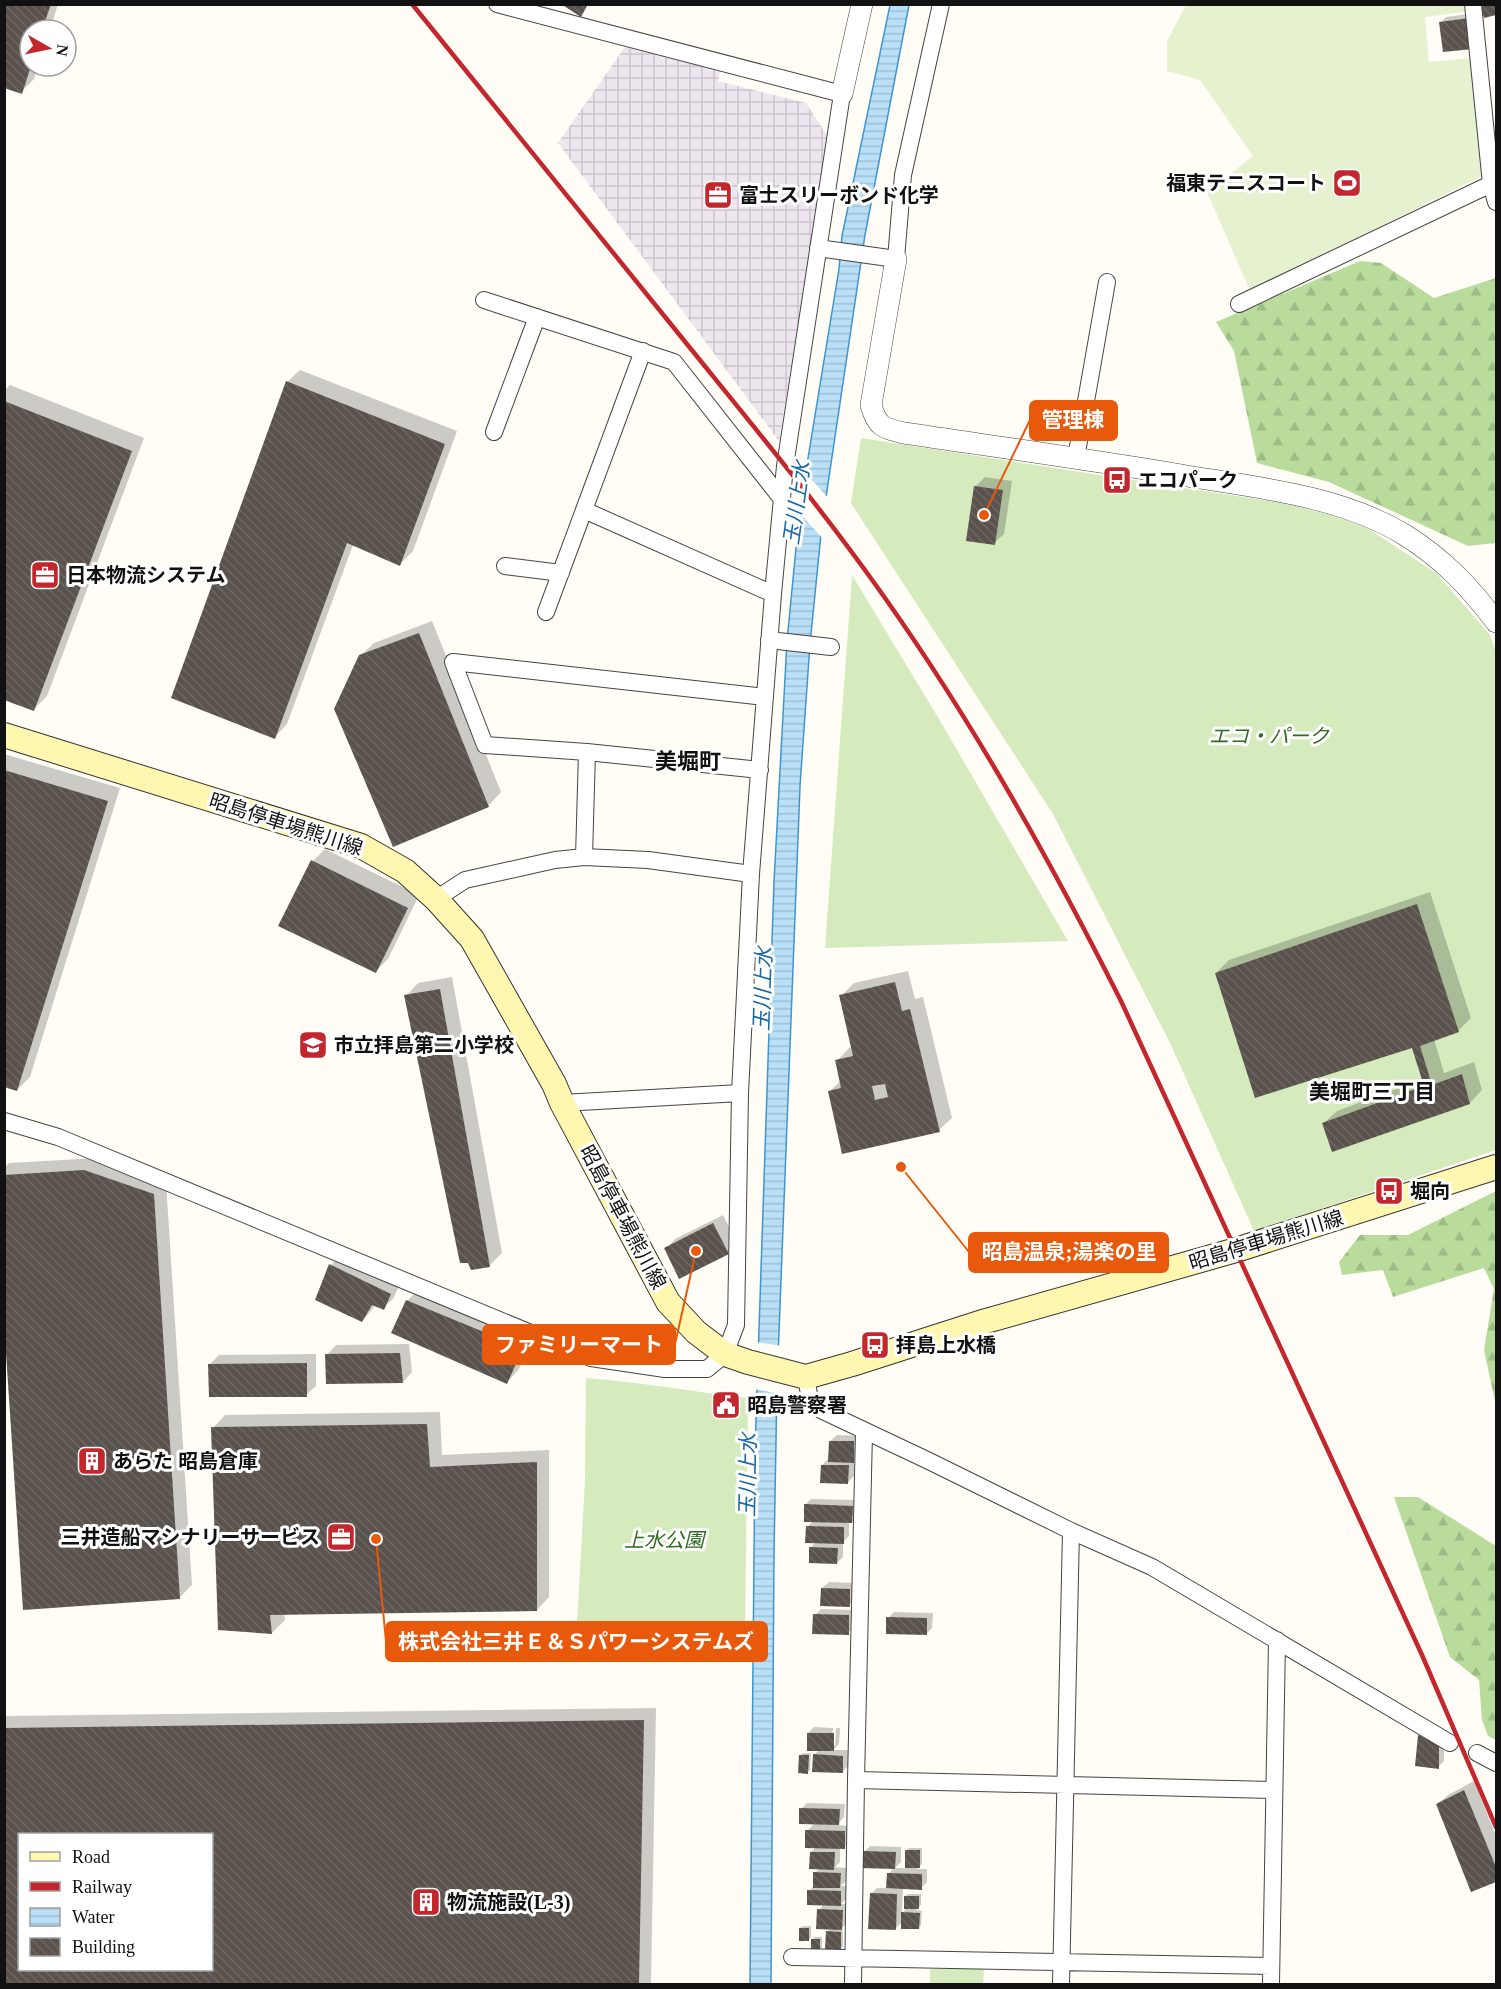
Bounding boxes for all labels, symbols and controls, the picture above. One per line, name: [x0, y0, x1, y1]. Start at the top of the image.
north arrow: [18, 18, 78, 78]
text: N: [53, 43, 72, 58]
sports icon: 福東テニスコート: [1331, 167, 1363, 199]
place label: 福東テニスコート: [1166, 172, 1326, 194]
office icon: 富士スリーボンド化学: [702, 179, 734, 211]
place label: 富士スリーボンド化学: [739, 184, 939, 206]
callout: 管理棟: [1030, 401, 1117, 440]
text: 管理棟: [1042, 408, 1105, 432]
water label: 玉川上水: [779, 458, 815, 546]
bus stop icon: エコパーク: [1101, 464, 1133, 496]
place label: エコパーク: [1138, 469, 1238, 491]
office icon: 日本物流システム: [29, 559, 61, 591]
place label: 日本物流システム: [66, 564, 225, 586]
park label: エコ・パーク: [1209, 725, 1330, 747]
district label: 美堀町: [655, 749, 721, 774]
street label: 昭島停車場熊川線: [207, 789, 365, 859]
water label: 玉川上水: [750, 945, 777, 1031]
school or university icon: 市立拝島第二小学校: [297, 1029, 329, 1061]
place label: 市立拝島第二小学校: [334, 1034, 514, 1056]
district label: 美堀町三丁目: [1309, 1080, 1435, 1104]
street label: 昭島停車場熊川線: [576, 1141, 670, 1293]
bus stop icon: 堀向: [1373, 1175, 1405, 1207]
place label: 堀向: [1410, 1180, 1450, 1202]
street label: 昭島停車場熊川線: [1186, 1206, 1346, 1274]
callout: 昭島温泉;湯楽の里: [969, 1233, 1168, 1272]
text: 昭島温泉;湯楽の里: [982, 1240, 1157, 1264]
callout: ファミリーマート: [483, 1325, 675, 1364]
bus stop icon: 拝島上水橋: [859, 1329, 891, 1361]
text: ファミリーマート: [495, 1333, 663, 1357]
place label: 拝島上水橋: [896, 1334, 996, 1356]
public building icon: 昭島警察署: [710, 1389, 742, 1421]
place label: 昭島警察署: [747, 1394, 847, 1416]
water label: 玉川上水: [735, 1431, 761, 1517]
building icon: あらた 昭島倉庫: [76, 1445, 108, 1477]
place label: あらた 昭島倉庫: [113, 1450, 258, 1472]
office icon: 三井造船マシナリーサービス: [325, 1521, 357, 1553]
place label: 三井造船マシナリーサービス: [60, 1526, 320, 1548]
park label: 上水公園: [624, 1529, 707, 1551]
callout: 株式会社三井Ｅ＆Ｓパワーシステムズ: [386, 1622, 767, 1661]
text: 株式会社三井Ｅ＆Ｓパワーシステムズ: [398, 1630, 754, 1654]
legend: [18, 1833, 213, 1971]
text: Road: [72, 1847, 110, 1867]
text: Railway: [72, 1877, 132, 1897]
building icon: 物流施設(L-3): [410, 1886, 442, 1918]
place label: 物流施設(L-3): [447, 1891, 570, 1914]
text: Water: [72, 1907, 115, 1927]
text: Building: [72, 1937, 135, 1957]

